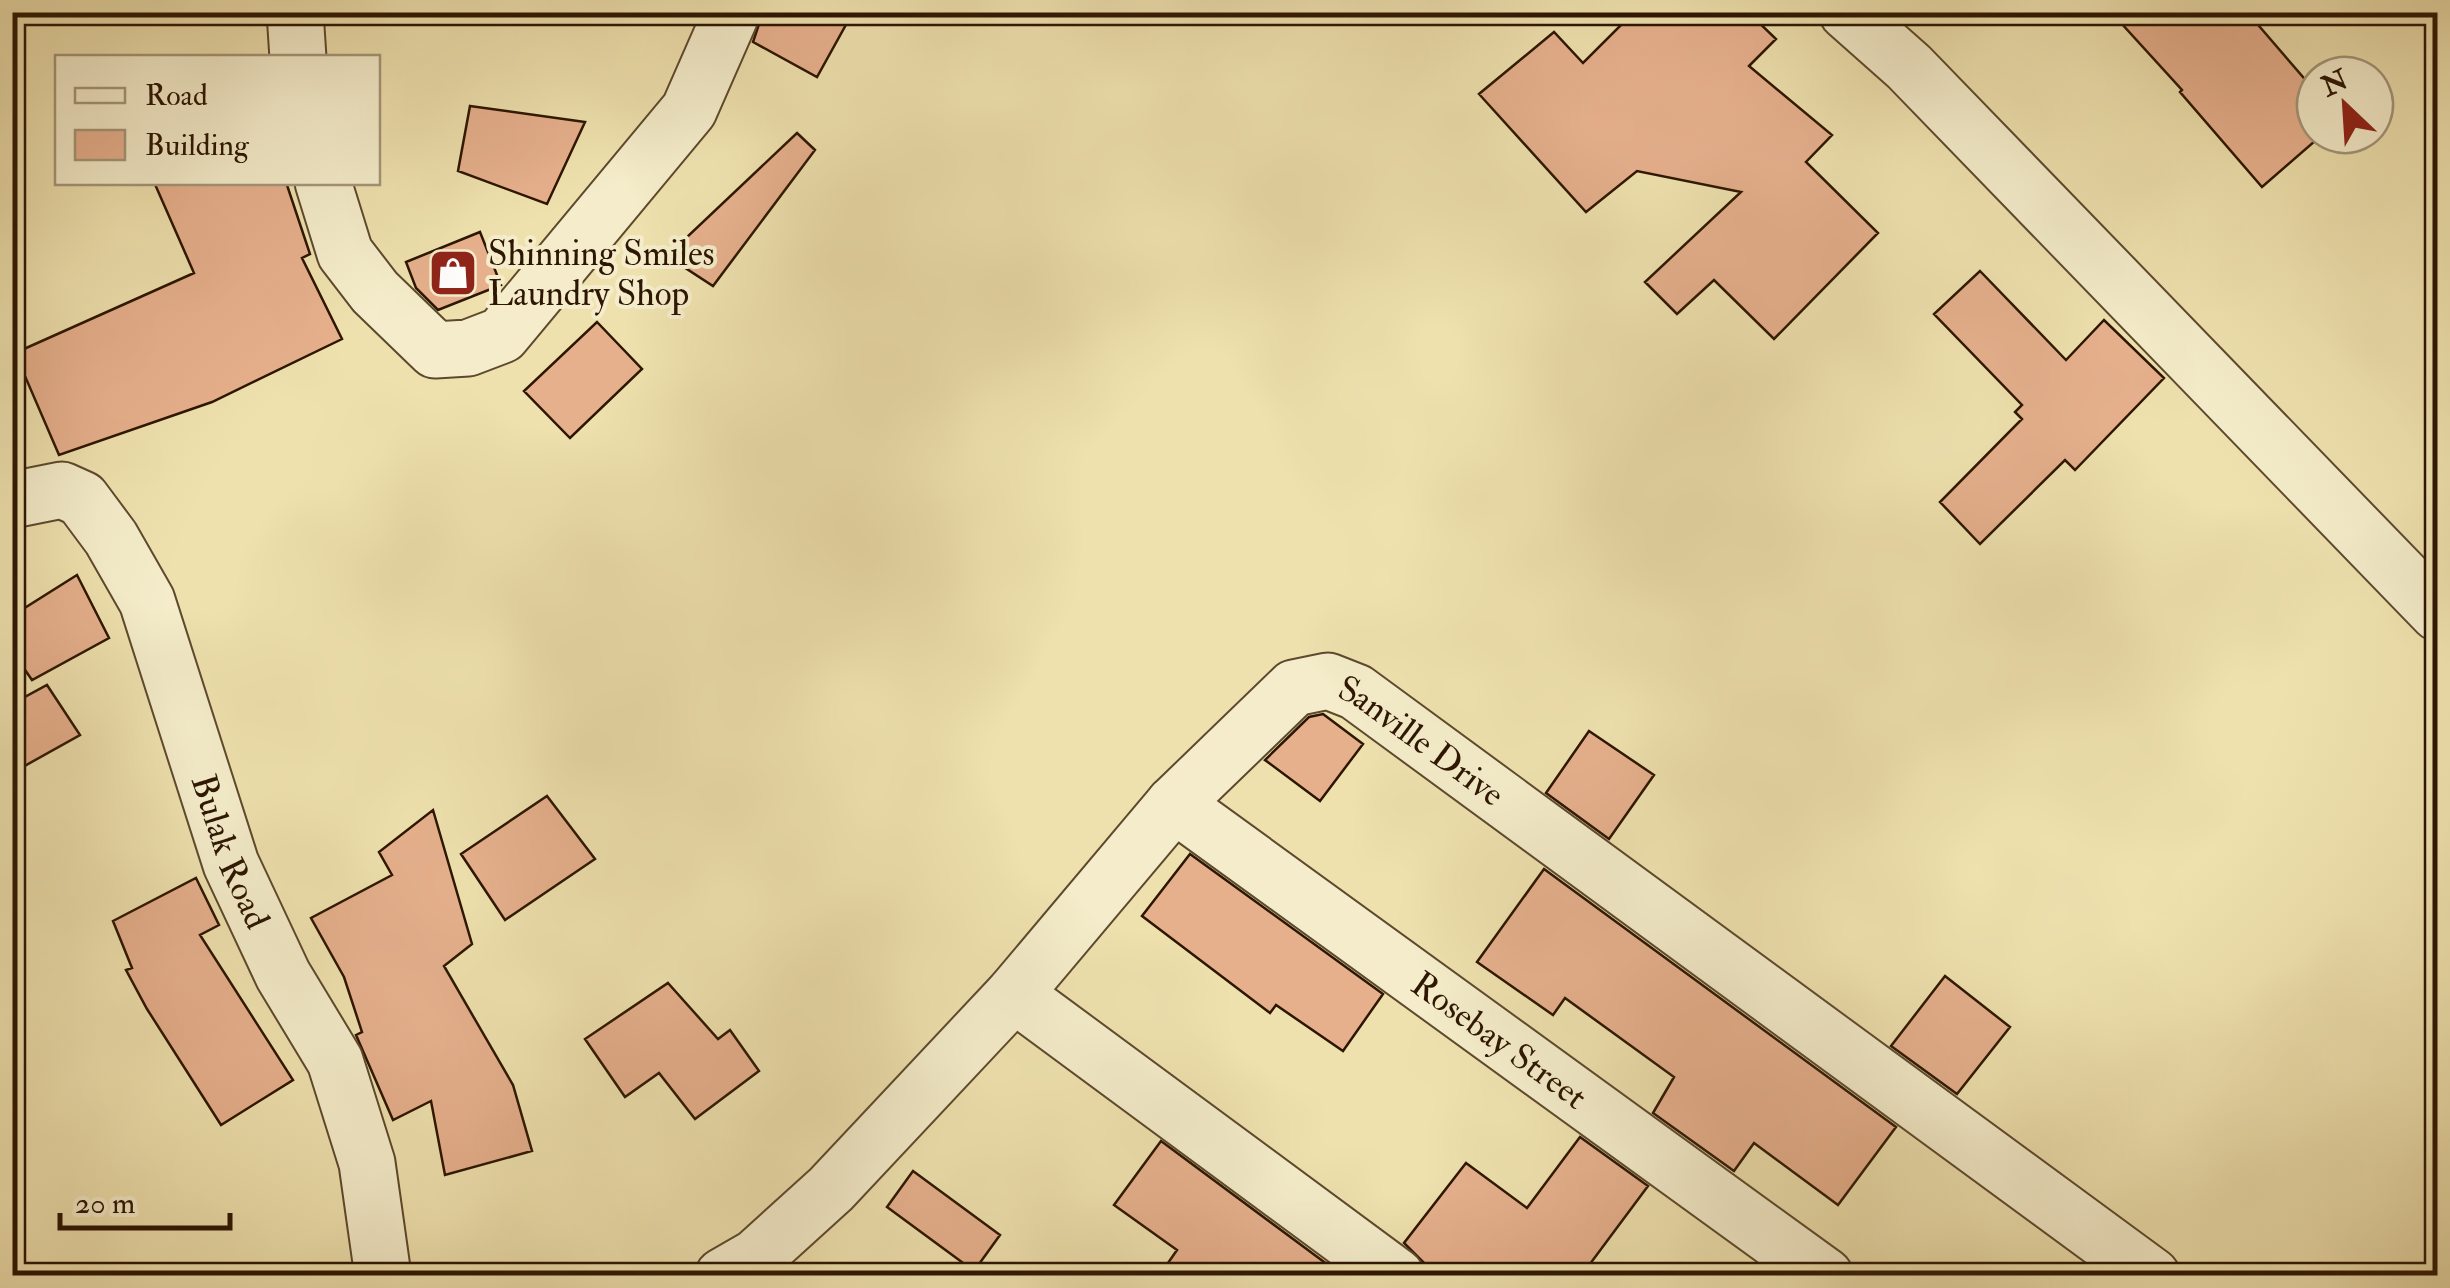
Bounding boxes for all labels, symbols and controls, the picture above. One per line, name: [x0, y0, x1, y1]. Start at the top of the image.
legend: [55, 55, 380, 185]
north arrow: [2295, 55, 2395, 155]
text: N: [2315, 62, 2355, 105]
text: Road: [145, 77, 208, 114]
text: Building: [145, 127, 250, 164]
place label: Shinning Smiles Laundry Shop: [488, 232, 715, 316]
shop icon: Shinning Smiles Laundry Shop: [427, 247, 479, 299]
street label: Sanville Drive: [1332, 666, 1513, 817]
street label: Bulak Road: [181, 769, 279, 936]
street label: Rosebay Street: [1402, 962, 1595, 1119]
scale bar: [60, 1168, 230, 1230]
text: 20 m: [75, 1185, 135, 1222]

